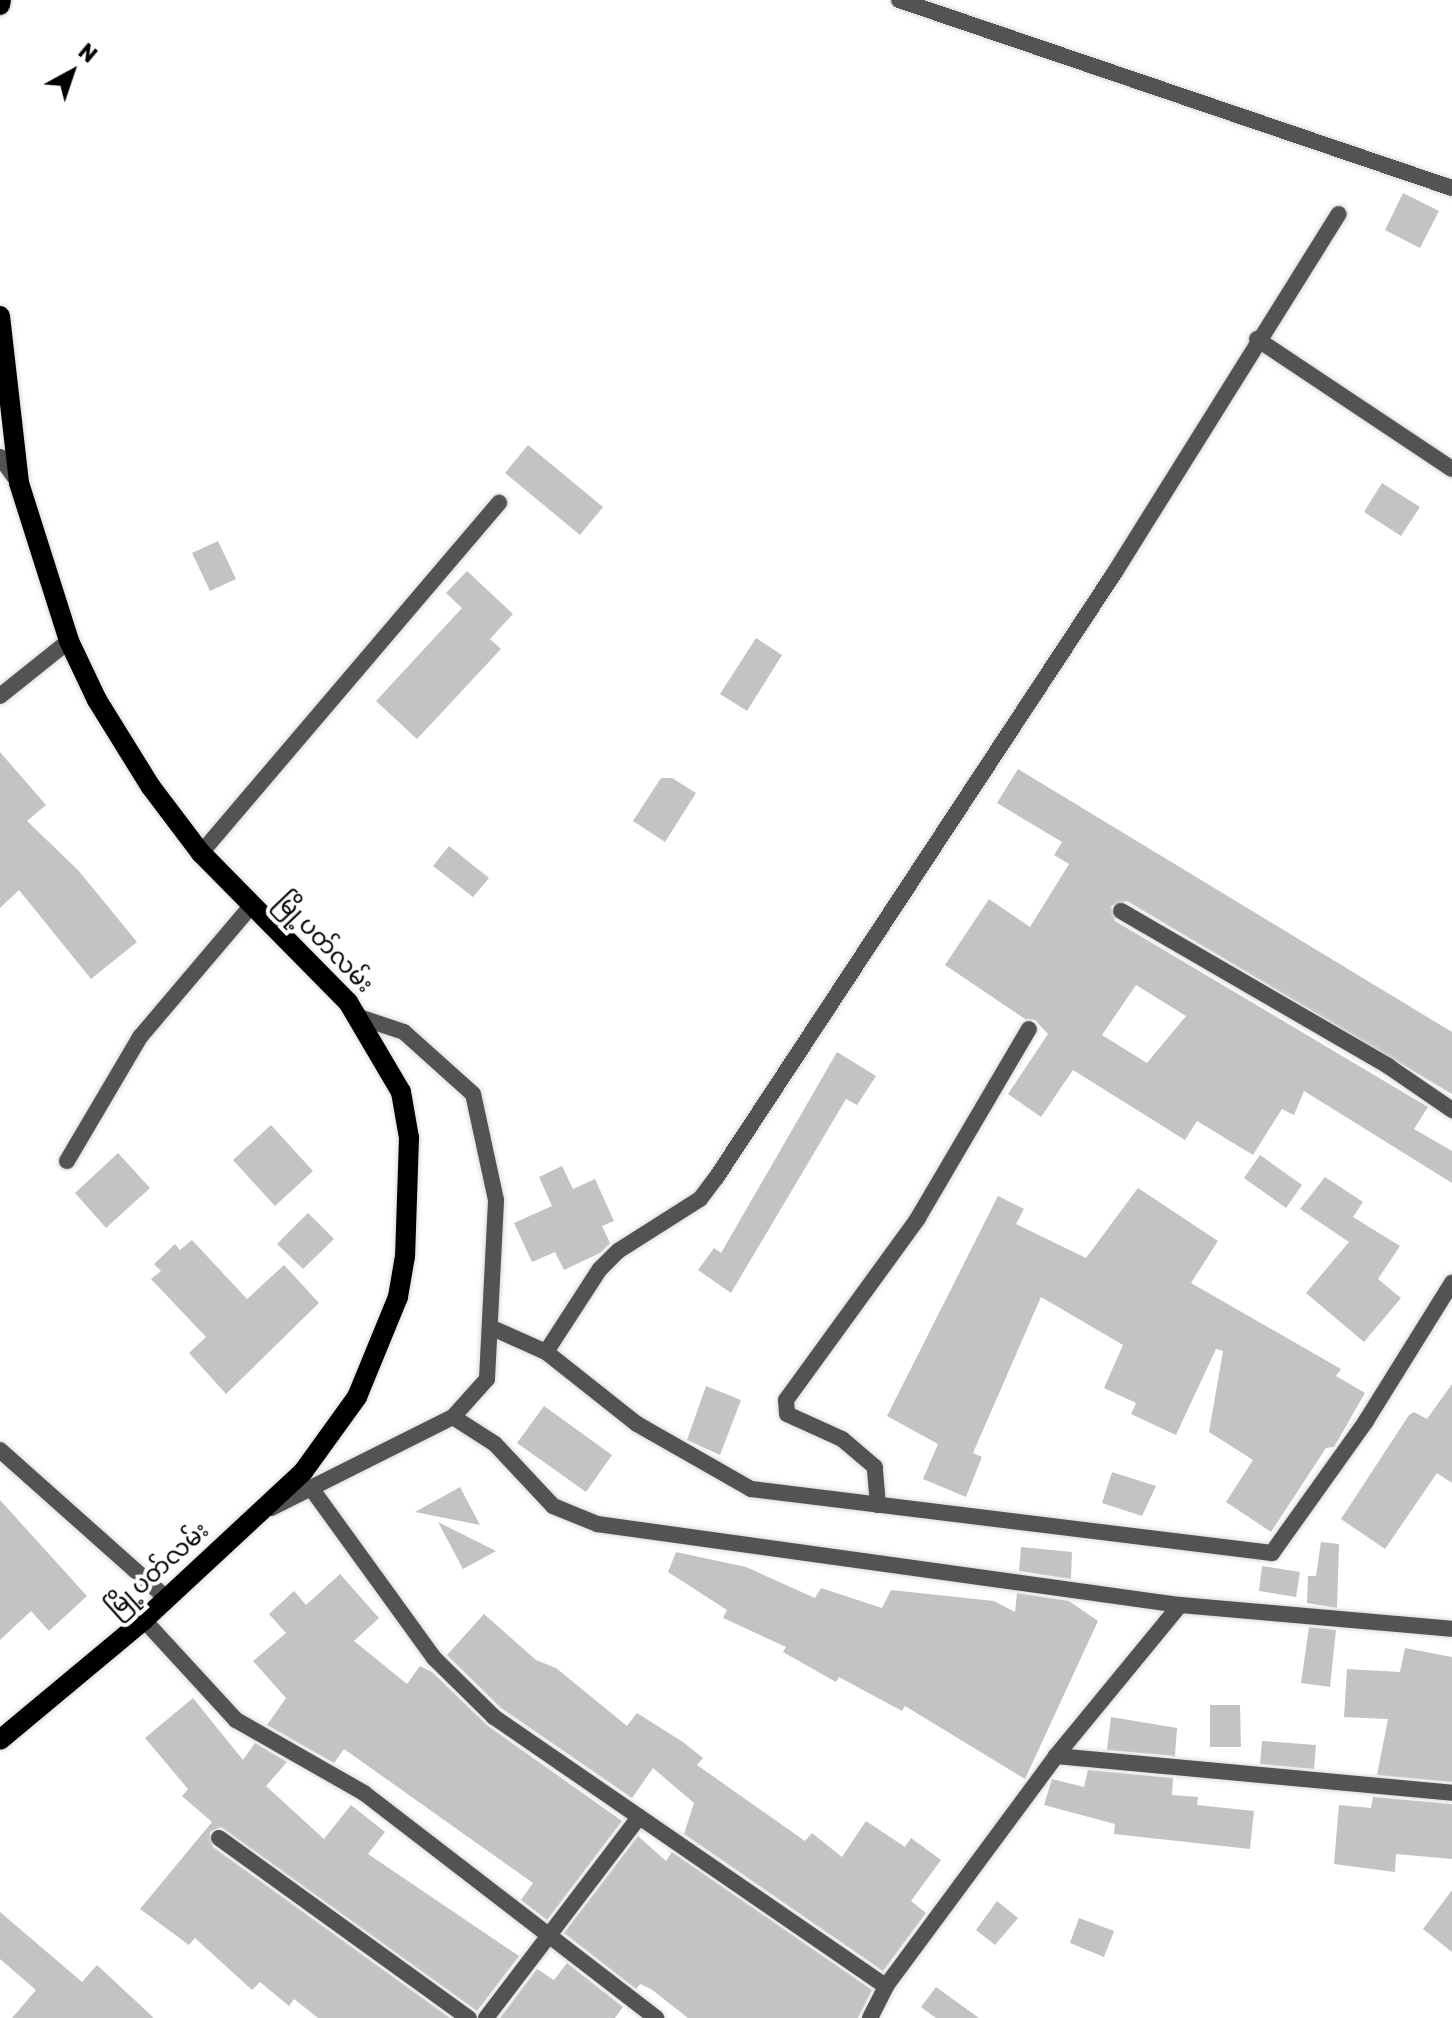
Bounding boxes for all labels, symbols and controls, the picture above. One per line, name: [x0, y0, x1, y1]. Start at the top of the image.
north arrow: [32, 32, 112, 112]
text: N: [73, 38, 102, 69]
street label: မြို့ပတ်လမ်း: [269, 887, 379, 999]
street label: မြို့ပတ်လမ်း: [101, 1517, 215, 1623]

